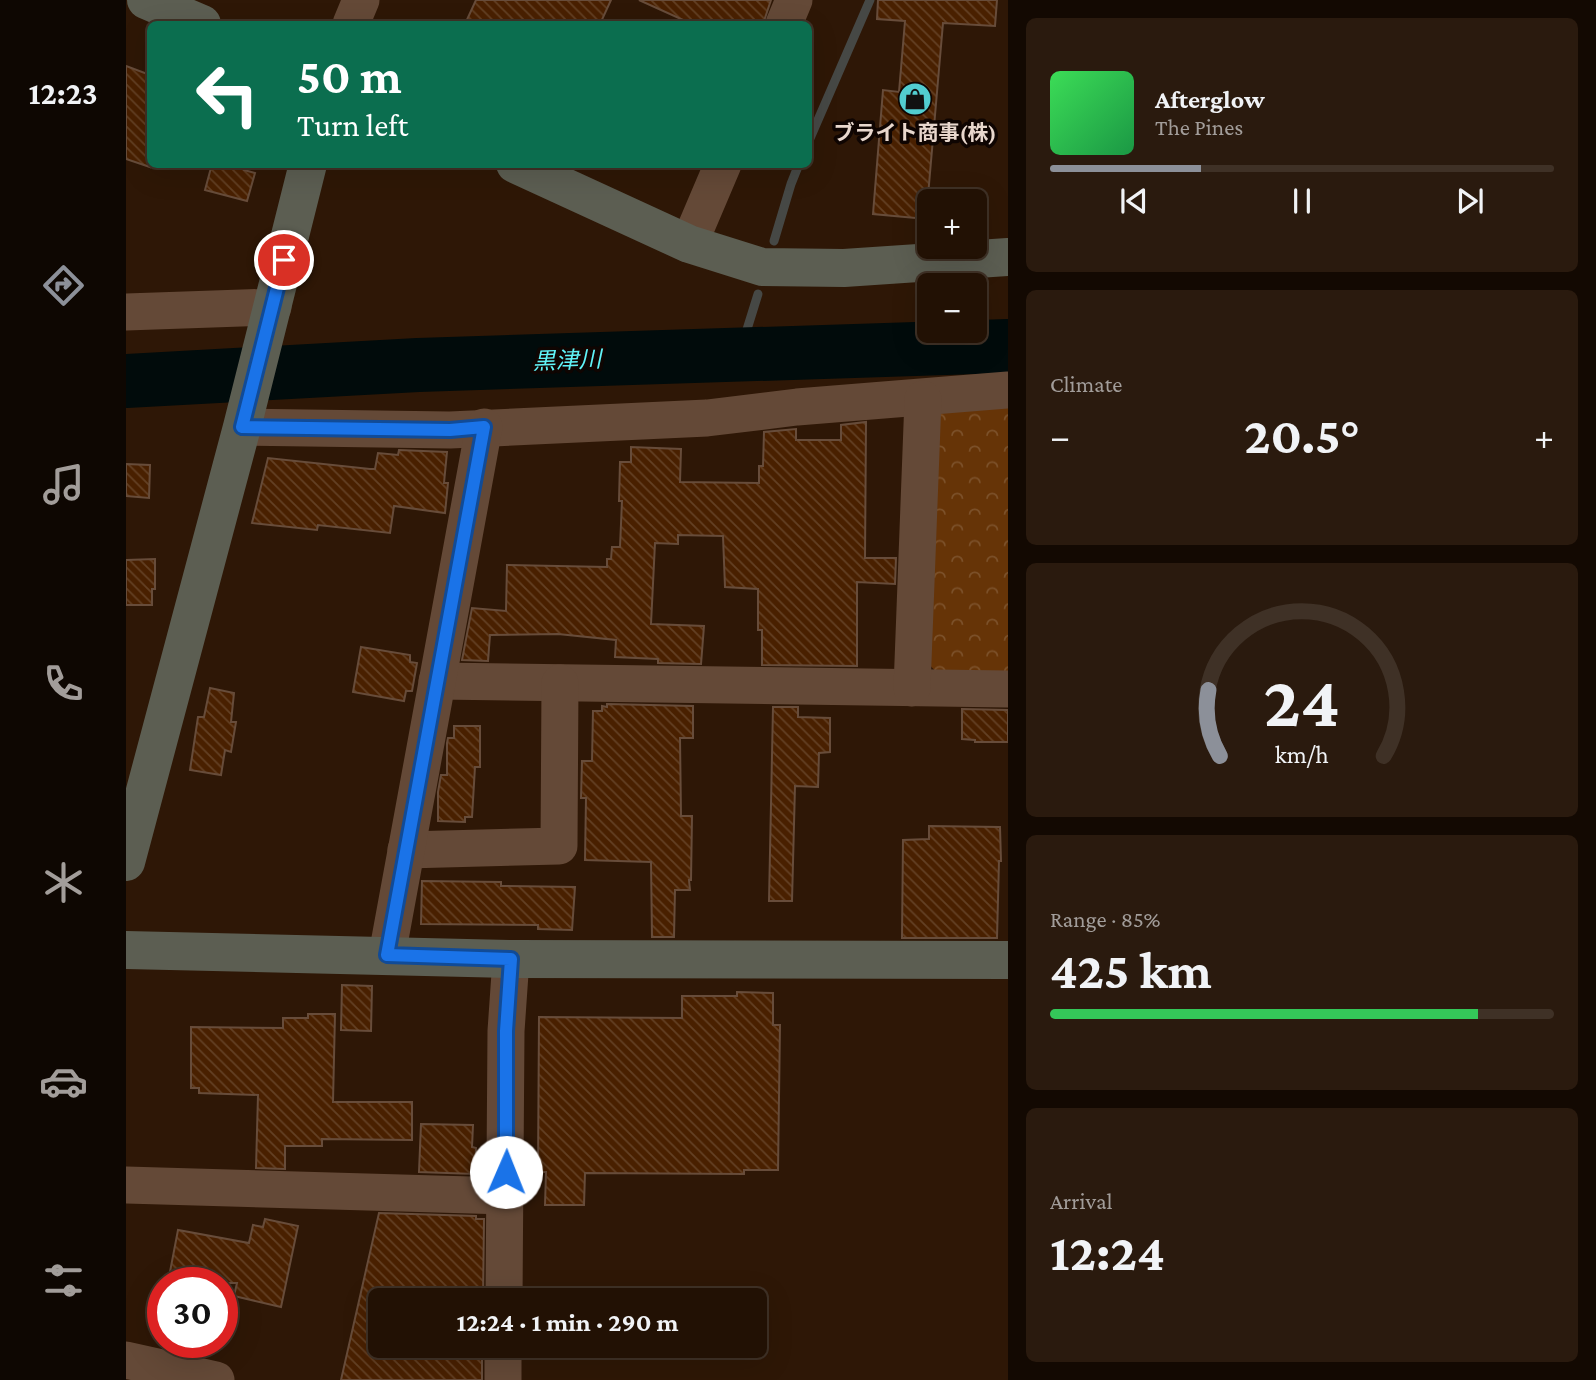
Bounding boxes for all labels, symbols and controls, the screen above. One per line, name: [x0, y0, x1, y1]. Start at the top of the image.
icon: left: [182, 49, 273, 140]
text: 50 m: [297, 49, 402, 104]
text: 12:23: [28, 75, 98, 111]
shop icon: ブライト商事(株): [896, 80, 934, 118]
text: Afterglow: [1155, 85, 1265, 114]
text: Turn left: [297, 107, 408, 143]
text: The Pines: [1155, 114, 1243, 140]
place label: ブライト商事(株): [834, 121, 997, 145]
icon: previous: [1115, 182, 1153, 220]
icon: pause: [1283, 182, 1321, 220]
icon: next: [1451, 182, 1489, 220]
map controls: [917, 189, 987, 343]
button: +: [917, 189, 987, 259]
pin: [254, 230, 314, 290]
icon: arrive: [265, 241, 303, 279]
icon: directions: [39, 261, 88, 310]
button: −: [917, 273, 987, 343]
water label: 黒津川: [532, 346, 605, 374]
text: Climate: [1050, 371, 1122, 397]
text: 20.5°: [1244, 406, 1360, 464]
text: −: [1050, 415, 1070, 457]
text: +: [1534, 415, 1554, 457]
icon: music: [39, 460, 88, 509]
icon: phone: [39, 659, 88, 708]
text: 24: [1264, 661, 1340, 742]
text: km/h: [1275, 741, 1329, 768]
icon: climate: [39, 858, 88, 907]
text: Range · 85%: [1050, 906, 1161, 932]
text: 425 km: [1050, 941, 1212, 999]
icon: car: [39, 1057, 88, 1106]
position arrow: [469, 1135, 543, 1209]
text: Arrival: [1050, 1188, 1113, 1214]
text: 12:24: [1050, 1223, 1165, 1281]
icon: filters: [39, 1256, 88, 1305]
speed limit sign: 30: [147, 1267, 238, 1358]
text: 12:24 · 1 min · 290 m: [457, 1308, 678, 1337]

